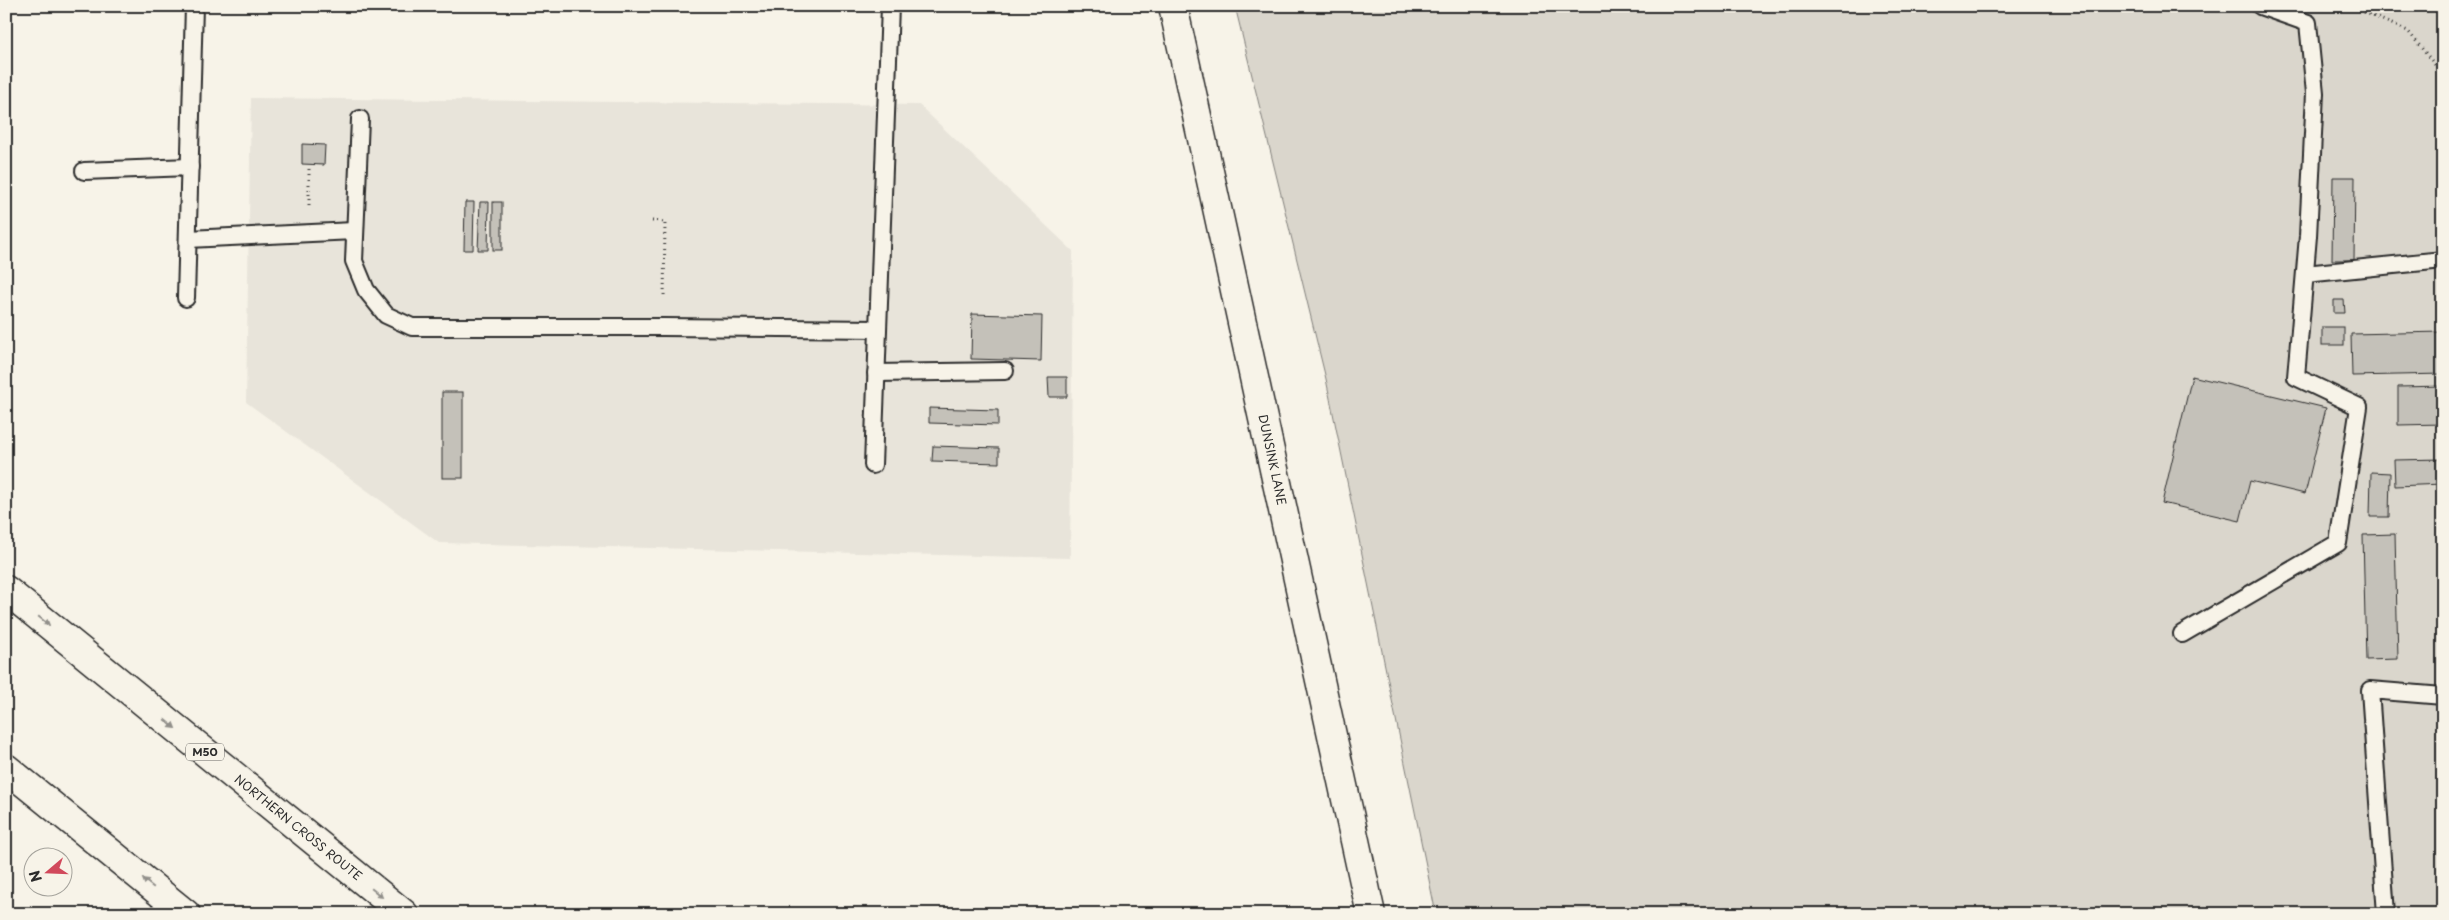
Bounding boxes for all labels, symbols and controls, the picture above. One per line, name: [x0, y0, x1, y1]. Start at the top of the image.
street label: DUNSINK LANE: [1255, 413, 1291, 507]
one-way arrow: [37, 615, 50, 626]
one-way arrow: [163, 718, 176, 729]
road number: M50: [186, 744, 224, 760]
street label: NORTHERN CROSS ROUTE: [231, 770, 366, 884]
north arrow: [22, 848, 72, 898]
text: N: [24, 868, 47, 885]
one-way arrow: [142, 878, 155, 889]
one-way arrow: [370, 887, 383, 898]

